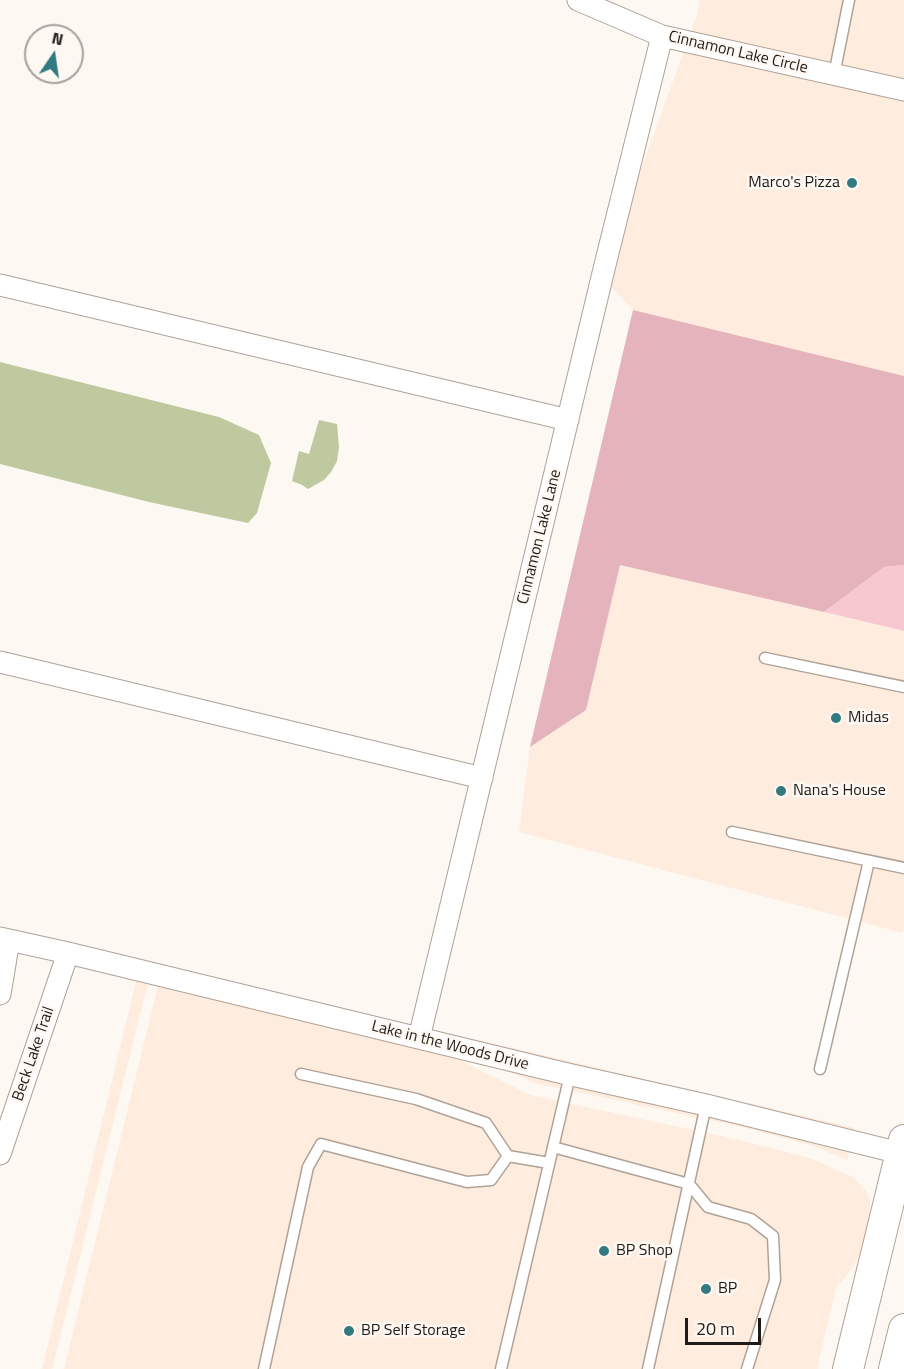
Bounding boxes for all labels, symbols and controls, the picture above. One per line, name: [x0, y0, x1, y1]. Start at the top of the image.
north arrow: [24, 24, 84, 84]
text: N: [49, 25, 66, 51]
street label: Cinnamon Lake Circle: [666, 28, 810, 78]
place label: Marco's Pizza: [748, 173, 840, 193]
marker: Marco's Pizza: [845, 176, 859, 190]
street label: Cinnamon Lake Lane: [514, 468, 566, 606]
place label: Midas: [848, 708, 889, 728]
marker: Midas: [829, 711, 843, 725]
place label: Nana's House: [793, 781, 886, 801]
marker: Nana's House: [774, 784, 788, 798]
street label: Beck Lake Trail: [9, 1004, 59, 1104]
street label: Lake in the Woods Drive: [369, 1017, 531, 1075]
place label: BP Shop: [616, 1241, 673, 1261]
marker: BP Shop: [597, 1244, 611, 1258]
place label: BP: [718, 1279, 737, 1299]
marker: BP: [699, 1282, 713, 1296]
scale bar: [688, 1306, 764, 1344]
text: 20 m: [696, 1315, 735, 1342]
place label: BP Self Storage: [361, 1321, 466, 1341]
marker: BP Self Storage: [342, 1324, 356, 1338]

